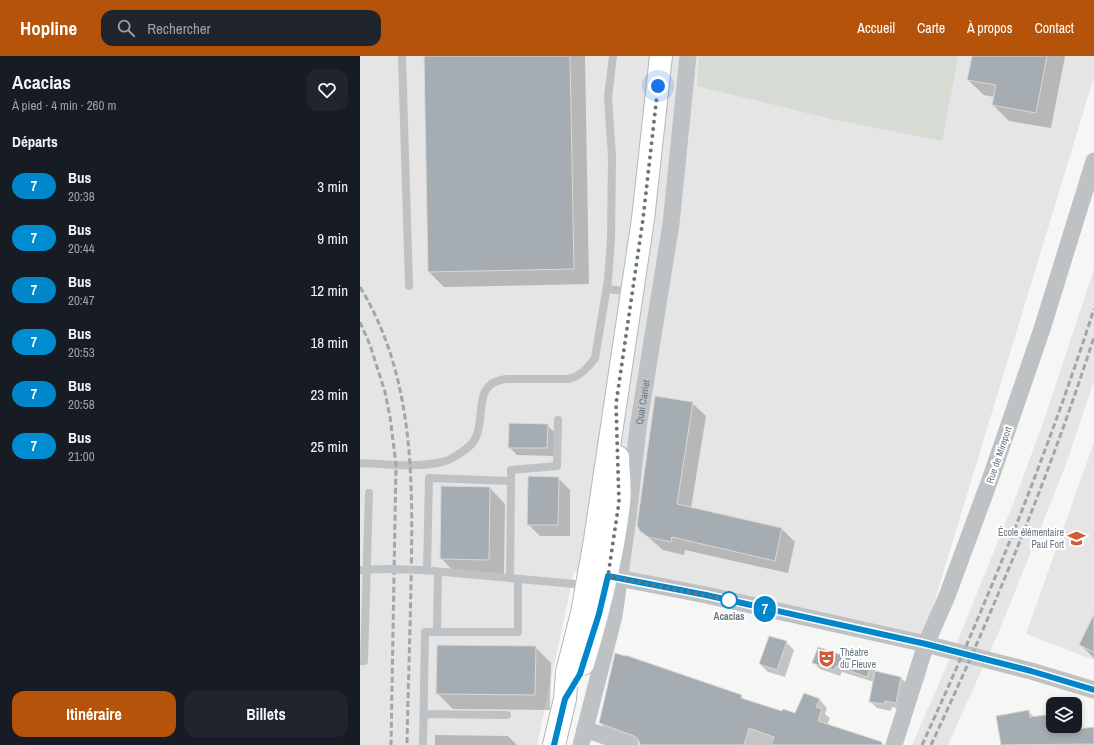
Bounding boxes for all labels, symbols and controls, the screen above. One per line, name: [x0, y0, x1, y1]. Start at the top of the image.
search box: [101, 10, 381, 46]
text: Hopline: [20, 15, 77, 41]
icon: search: [115, 17, 137, 39]
text: Rechercher: [147, 18, 211, 39]
text: Accueil: [857, 19, 895, 37]
text: Carte: [917, 19, 945, 37]
text: À propos: [967, 19, 1012, 37]
text: Contact: [1034, 19, 1074, 37]
text: Acacias: [12, 69, 71, 95]
button: heart: [306, 69, 348, 111]
your location: [648, 76, 668, 96]
text: À pied · 4 min · 260 m: [12, 97, 116, 114]
text: Départs: [12, 131, 58, 152]
text: Bus: [68, 167, 91, 188]
text: 3 min: [317, 176, 348, 197]
text: 7: [31, 177, 37, 195]
text: 20:38: [68, 188, 95, 205]
text: Bus: [68, 219, 91, 240]
text: 9 min: [317, 228, 348, 249]
text: 7: [31, 229, 37, 247]
text: 20:44: [68, 240, 95, 257]
text: Bus: [68, 271, 91, 292]
text: 12 min: [310, 280, 348, 301]
text: 7: [31, 281, 37, 299]
text: 20:47: [68, 292, 95, 309]
text: Bus: [68, 323, 91, 344]
text: 18 min: [310, 332, 348, 353]
text: 7: [31, 333, 37, 351]
text: 20:53: [68, 344, 95, 361]
text: Bus: [68, 375, 91, 396]
street label: Quai Carriet: [632, 378, 652, 425]
text: 23 min: [310, 384, 348, 405]
text: 7: [31, 385, 37, 403]
text: 20:58: [68, 396, 95, 413]
street label: Rue de Mireport: [983, 424, 1015, 485]
text: Bus: [68, 427, 91, 448]
text: 25 min: [310, 436, 348, 457]
text: 7: [31, 437, 37, 455]
text: 21:00: [68, 448, 95, 465]
place label: École élémentaire Paul Fort: [998, 526, 1065, 551]
school or university icon: École élémentaire Paul Fort: [1067, 528, 1087, 548]
marker: Acacias: [720, 591, 738, 609]
line badge: 7: [752, 596, 778, 622]
text: 7: [762, 600, 768, 618]
place label: Acacias: [714, 610, 745, 623]
place label: Théatre du Fleuve: [840, 646, 876, 671]
theatre icon: Théatre du Fleuve: [817, 648, 837, 668]
button: Itinéraire: [12, 691, 176, 737]
button: Billets: [184, 691, 348, 737]
map controls: [1046, 697, 1082, 733]
button: layers: [1046, 697, 1082, 733]

